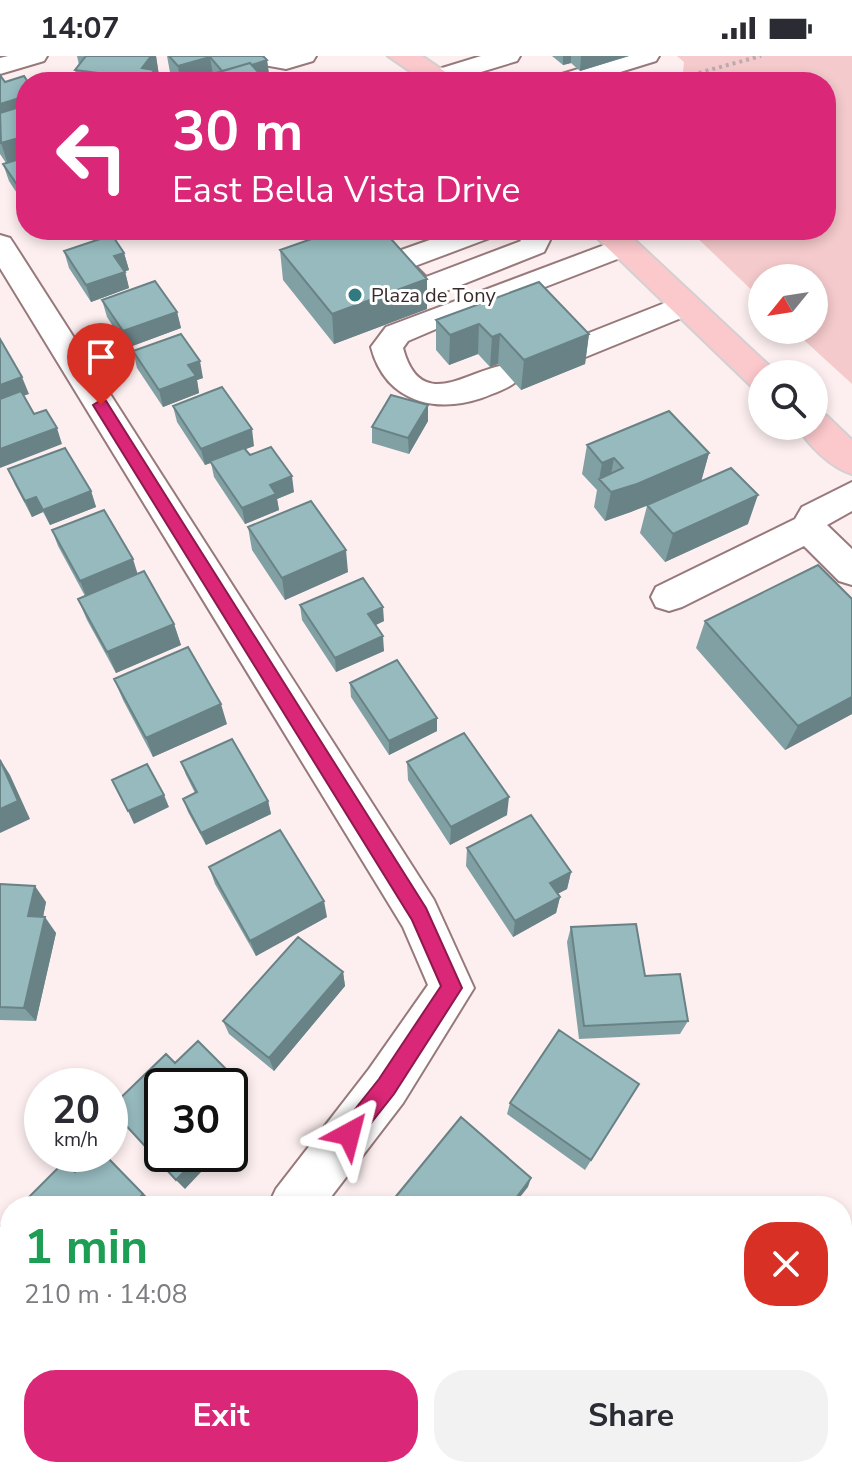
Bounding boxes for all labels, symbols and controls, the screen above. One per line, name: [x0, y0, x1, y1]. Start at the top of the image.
text: 14:07: [40, 8, 119, 49]
text: 30 m: [172, 93, 303, 170]
icon: left: [40, 104, 144, 208]
text: East Bella Vista Drive: [172, 166, 521, 215]
north arrow: [748, 264, 828, 344]
map controls: [748, 264, 828, 440]
place label: Plaza de Tony: [371, 282, 496, 309]
marker: Plaza de Tony: [346, 286, 364, 304]
pin: [67, 323, 135, 405]
icon: arrive: [79, 335, 123, 379]
button: search: [748, 360, 828, 440]
speed limit sign: 30: [144, 1068, 248, 1172]
text: 20: [52, 1083, 100, 1137]
position arrow: [307, 1092, 391, 1176]
text: km/h: [54, 1126, 98, 1153]
text: 1 min: [24, 1214, 148, 1280]
button: close: [744, 1222, 828, 1306]
text: 210 m · 14:08: [24, 1277, 187, 1312]
button: Exit: [24, 1370, 418, 1462]
button: Share: [434, 1370, 828, 1462]

